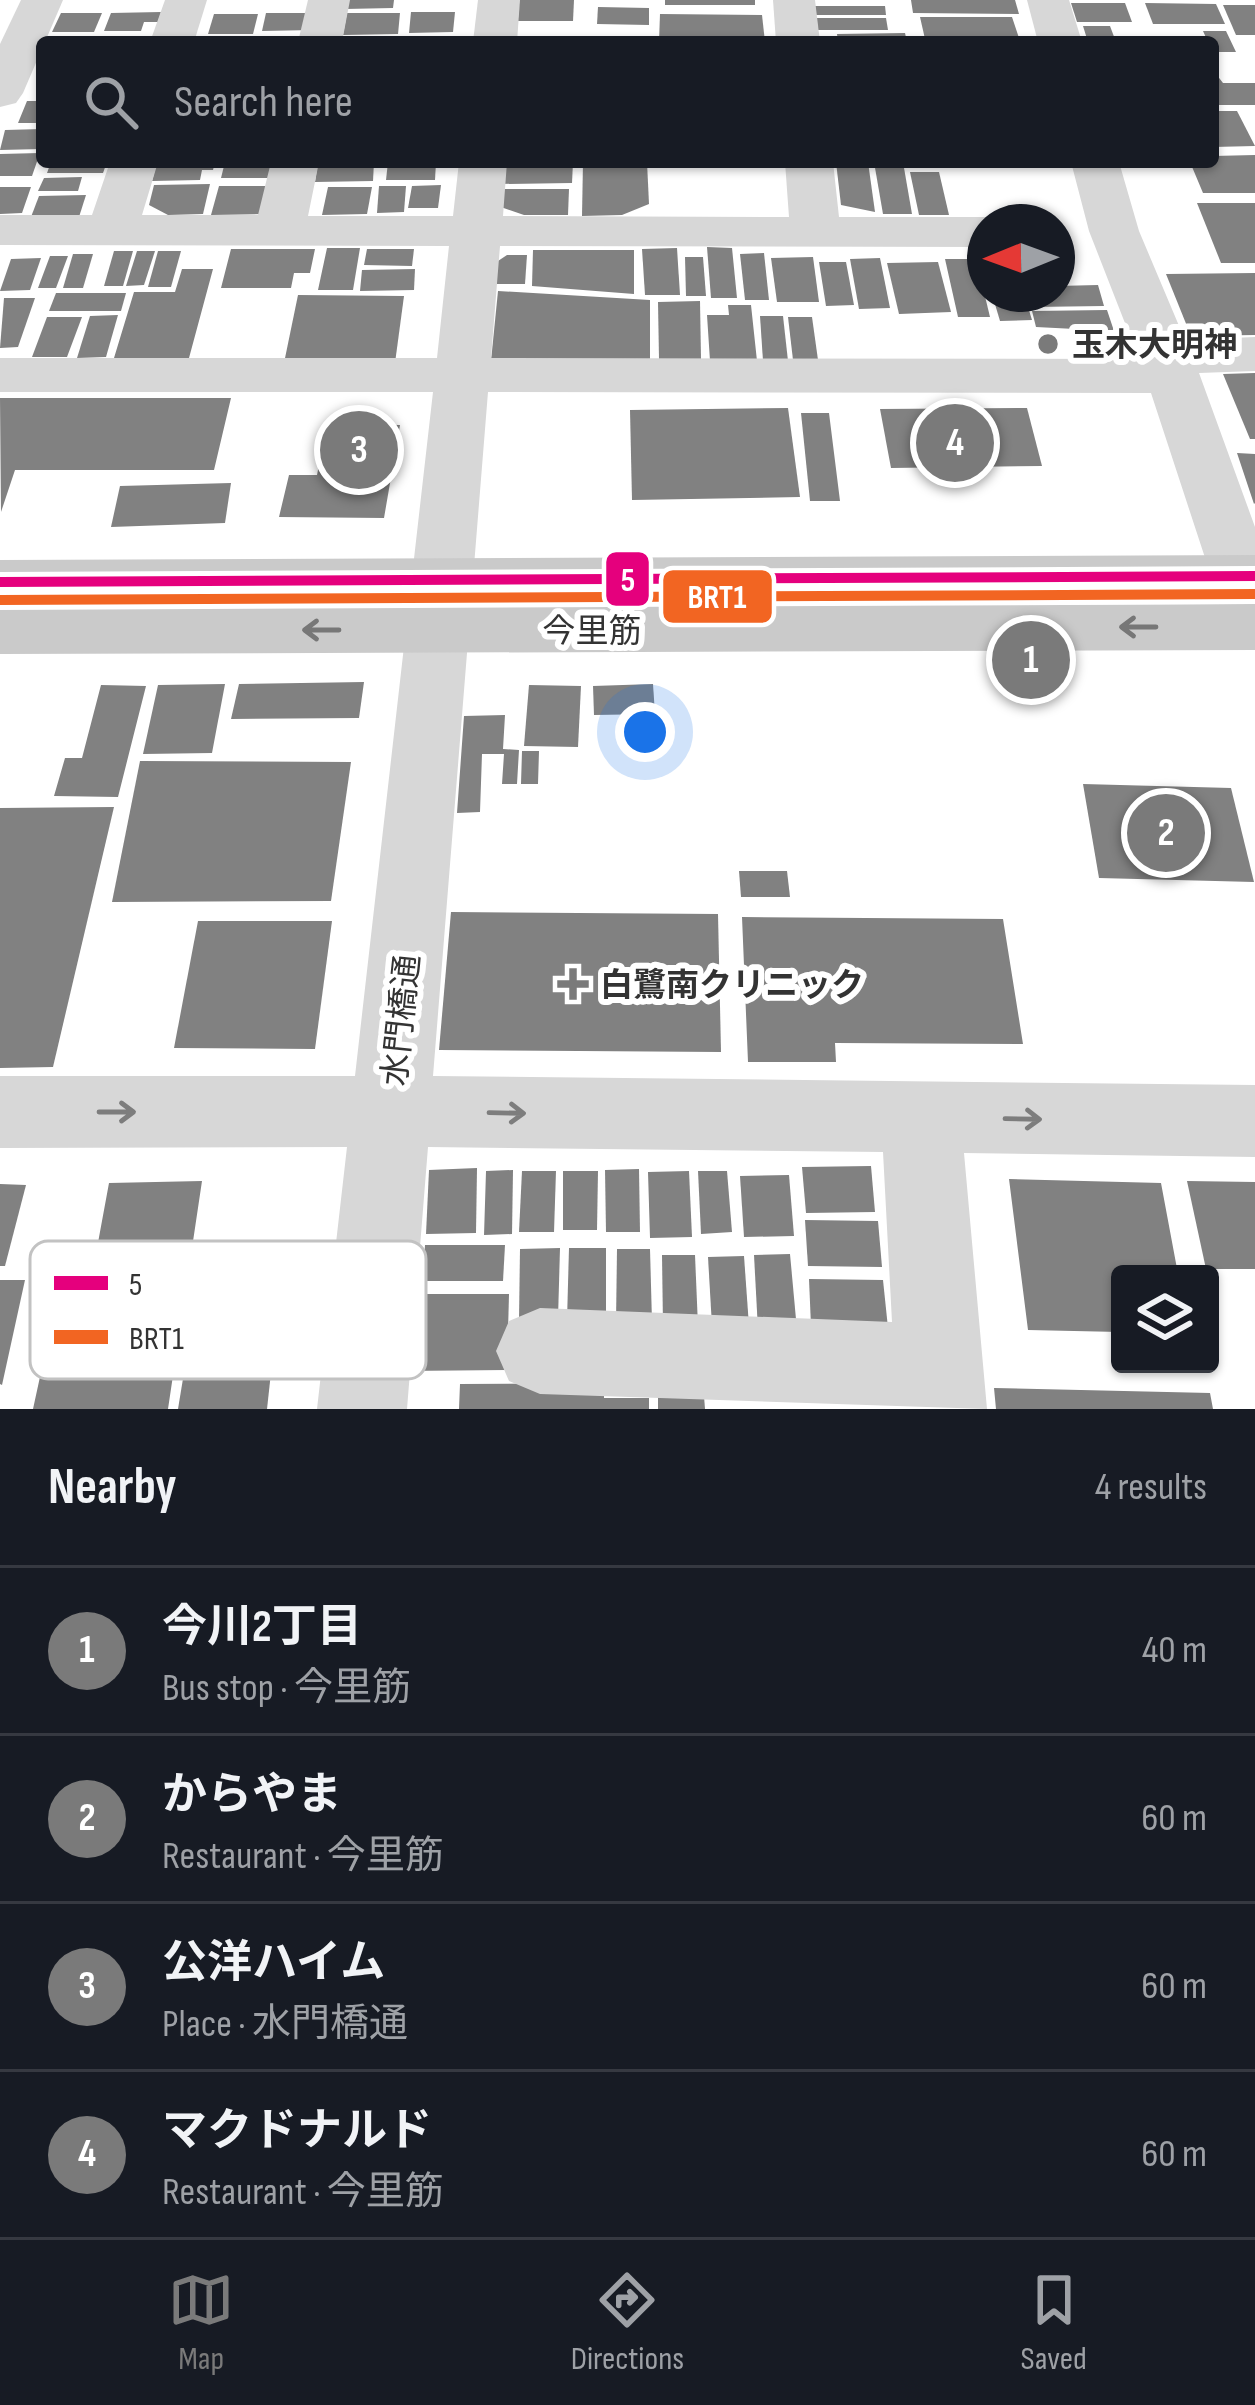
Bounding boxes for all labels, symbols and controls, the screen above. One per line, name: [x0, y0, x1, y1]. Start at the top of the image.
search box: [36, 36, 1219, 168]
icon: search: [78, 69, 144, 135]
text: Search here: [174, 75, 353, 130]
north arrow: [967, 204, 1075, 312]
place label: 玉木大明神: [1072, 326, 1237, 366]
marker: 玉木大明神: [1035, 331, 1061, 357]
pin: 4: [916, 398, 994, 488]
pin: 3: [320, 405, 398, 495]
line badge: 5: [604, 550, 651, 608]
text: 5: [621, 561, 635, 601]
line badge: BRT1: [661, 568, 774, 625]
text: BRT1: [688, 578, 747, 618]
street label: 今里筋: [543, 612, 642, 652]
pin: 1: [992, 615, 1070, 705]
one-way arrow: [1119, 616, 1158, 638]
one-way arrow: [302, 619, 341, 641]
your location: [615, 702, 675, 762]
pin: 2: [1127, 788, 1205, 878]
street label: 水門橋通: [375, 952, 429, 1088]
place label: 白鷺南クリニック: [600, 966, 864, 1006]
marker: 白鷺南クリニック: [557, 968, 589, 1000]
one-way arrow: [97, 1101, 136, 1123]
one-way arrow: [487, 1102, 526, 1124]
one-way arrow: [1003, 1107, 1042, 1130]
legend: [30, 1241, 426, 1379]
text: 5: [129, 1265, 142, 1305]
map controls: [1111, 1265, 1219, 1373]
button: layers: [1111, 1265, 1219, 1373]
text: BRT1: [129, 1319, 184, 1359]
text: Nearby: [48, 1457, 177, 1518]
text: 4 results: [1095, 1464, 1207, 1511]
text: 今川2丁目: [162, 1600, 362, 1655]
text: 1: [79, 1627, 95, 1674]
text: 40 m: [1142, 1627, 1207, 1674]
text: Bus stop · 今里筋: [162, 1665, 411, 1712]
text: からやま: [162, 1768, 342, 1823]
text: 2: [78, 1795, 96, 1842]
text: 60 m: [1141, 1795, 1207, 1842]
text: Restaurant · 今里筋: [162, 1833, 444, 1880]
text: 公洋ハイム: [162, 1936, 385, 1991]
text: 3: [78, 1963, 96, 2010]
text: 60 m: [1141, 1963, 1207, 2010]
text: Place · 水門橋通: [162, 2001, 408, 2048]
text: マクドナルド: [162, 2104, 432, 2159]
text: 4: [78, 2131, 96, 2178]
text: 60 m: [1141, 2131, 1207, 2178]
text: Restaurant · 今里筋: [162, 2169, 444, 2216]
tab: Map: [168, 2267, 234, 2379]
tab: Directions: [571, 2267, 684, 2379]
tab: Saved: [1021, 2267, 1087, 2379]

